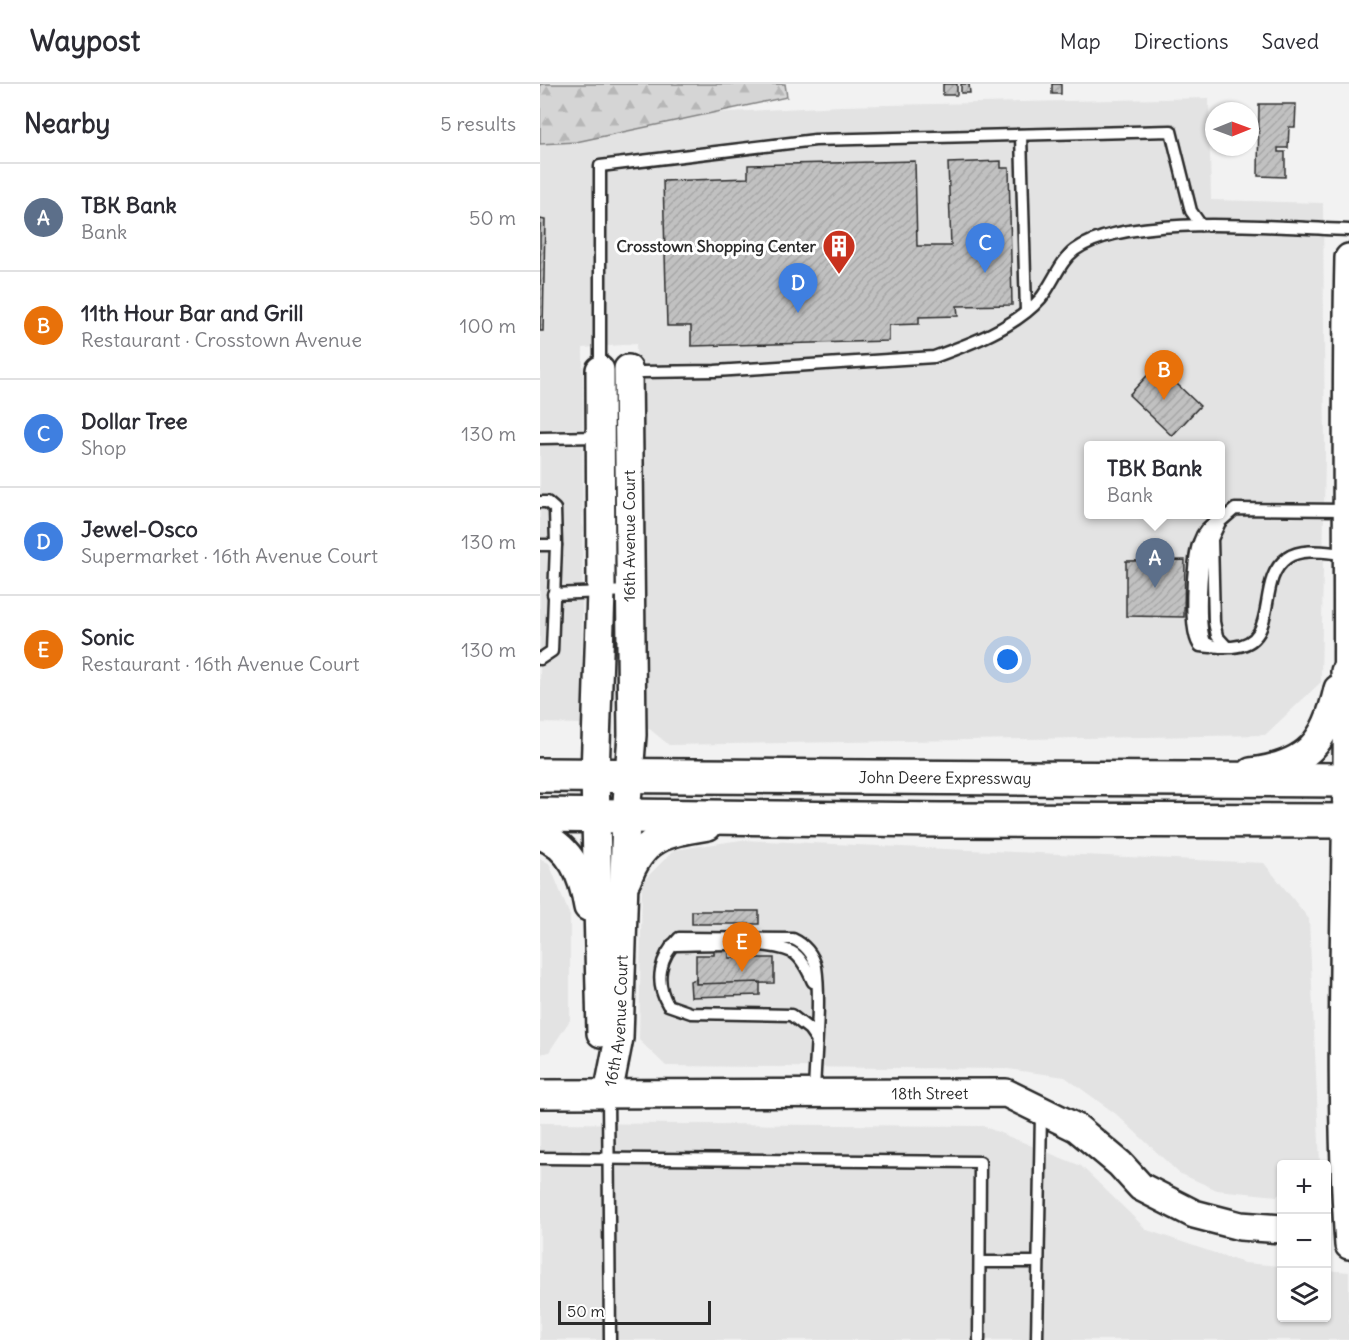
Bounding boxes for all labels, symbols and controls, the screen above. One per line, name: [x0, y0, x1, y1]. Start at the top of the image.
text: Waypost: [30, 23, 140, 59]
text: Map: [1060, 28, 1101, 55]
text: Directions: [1134, 28, 1228, 55]
text: Saved: [1261, 28, 1319, 55]
north arrow: [1205, 102, 1259, 156]
text: Nearby: [24, 107, 110, 140]
text: 5 results: [440, 111, 516, 136]
text: TBK Bank: [81, 191, 177, 219]
text: A: [37, 205, 50, 230]
text: 50 m: [469, 205, 516, 230]
text: Bank: [81, 219, 127, 244]
pin: C: [966, 224, 1004, 273]
building icon: Crosstown Shopping Center: [821, 228, 857, 275]
place label: Crosstown Shopping Center: [616, 236, 816, 257]
pin: D: [778, 264, 818, 313]
text: 11th Hour Bar and Grill: [81, 299, 303, 327]
text: B: [37, 313, 50, 338]
text: 100 m: [459, 313, 516, 338]
text: Restaurant · Crosstown Avenue: [81, 327, 362, 352]
pin: B: [1144, 350, 1184, 400]
text: Dollar Tree: [81, 407, 188, 435]
text: C: [37, 421, 50, 446]
text: 130 m: [461, 421, 516, 446]
text: Shop: [81, 435, 126, 460]
popup: [1084, 441, 1225, 519]
text: TBK Bank: [1107, 454, 1202, 482]
street label: 16th Avenue Court: [619, 469, 639, 602]
text: Bank: [1107, 482, 1153, 507]
text: Jewel-Osco: [81, 515, 198, 543]
text: D: [36, 529, 51, 554]
text: 130 m: [461, 529, 516, 554]
pin: A: [1136, 538, 1174, 588]
text: Supermarket · 16th Avenue Court: [81, 543, 378, 568]
text: Sonic: [81, 623, 134, 651]
text: E: [38, 637, 49, 662]
text: 130 m: [461, 637, 516, 662]
your location: [993, 645, 1022, 674]
text: Restaurant · 16th Avenue Court: [81, 651, 359, 676]
street label: John Deere Expressway: [859, 767, 1031, 788]
pin: E: [722, 922, 762, 972]
street label: 16th Avenue Court: [600, 954, 632, 1088]
street label: 18th Street: [892, 1083, 969, 1103]
map controls: [1277, 1160, 1331, 1322]
button: +: [1277, 1160, 1331, 1214]
button: −: [1277, 1214, 1331, 1268]
button: layers: [1277, 1268, 1331, 1322]
scale bar: [558, 1298, 711, 1326]
text: 50 m: [567, 1301, 605, 1321]

